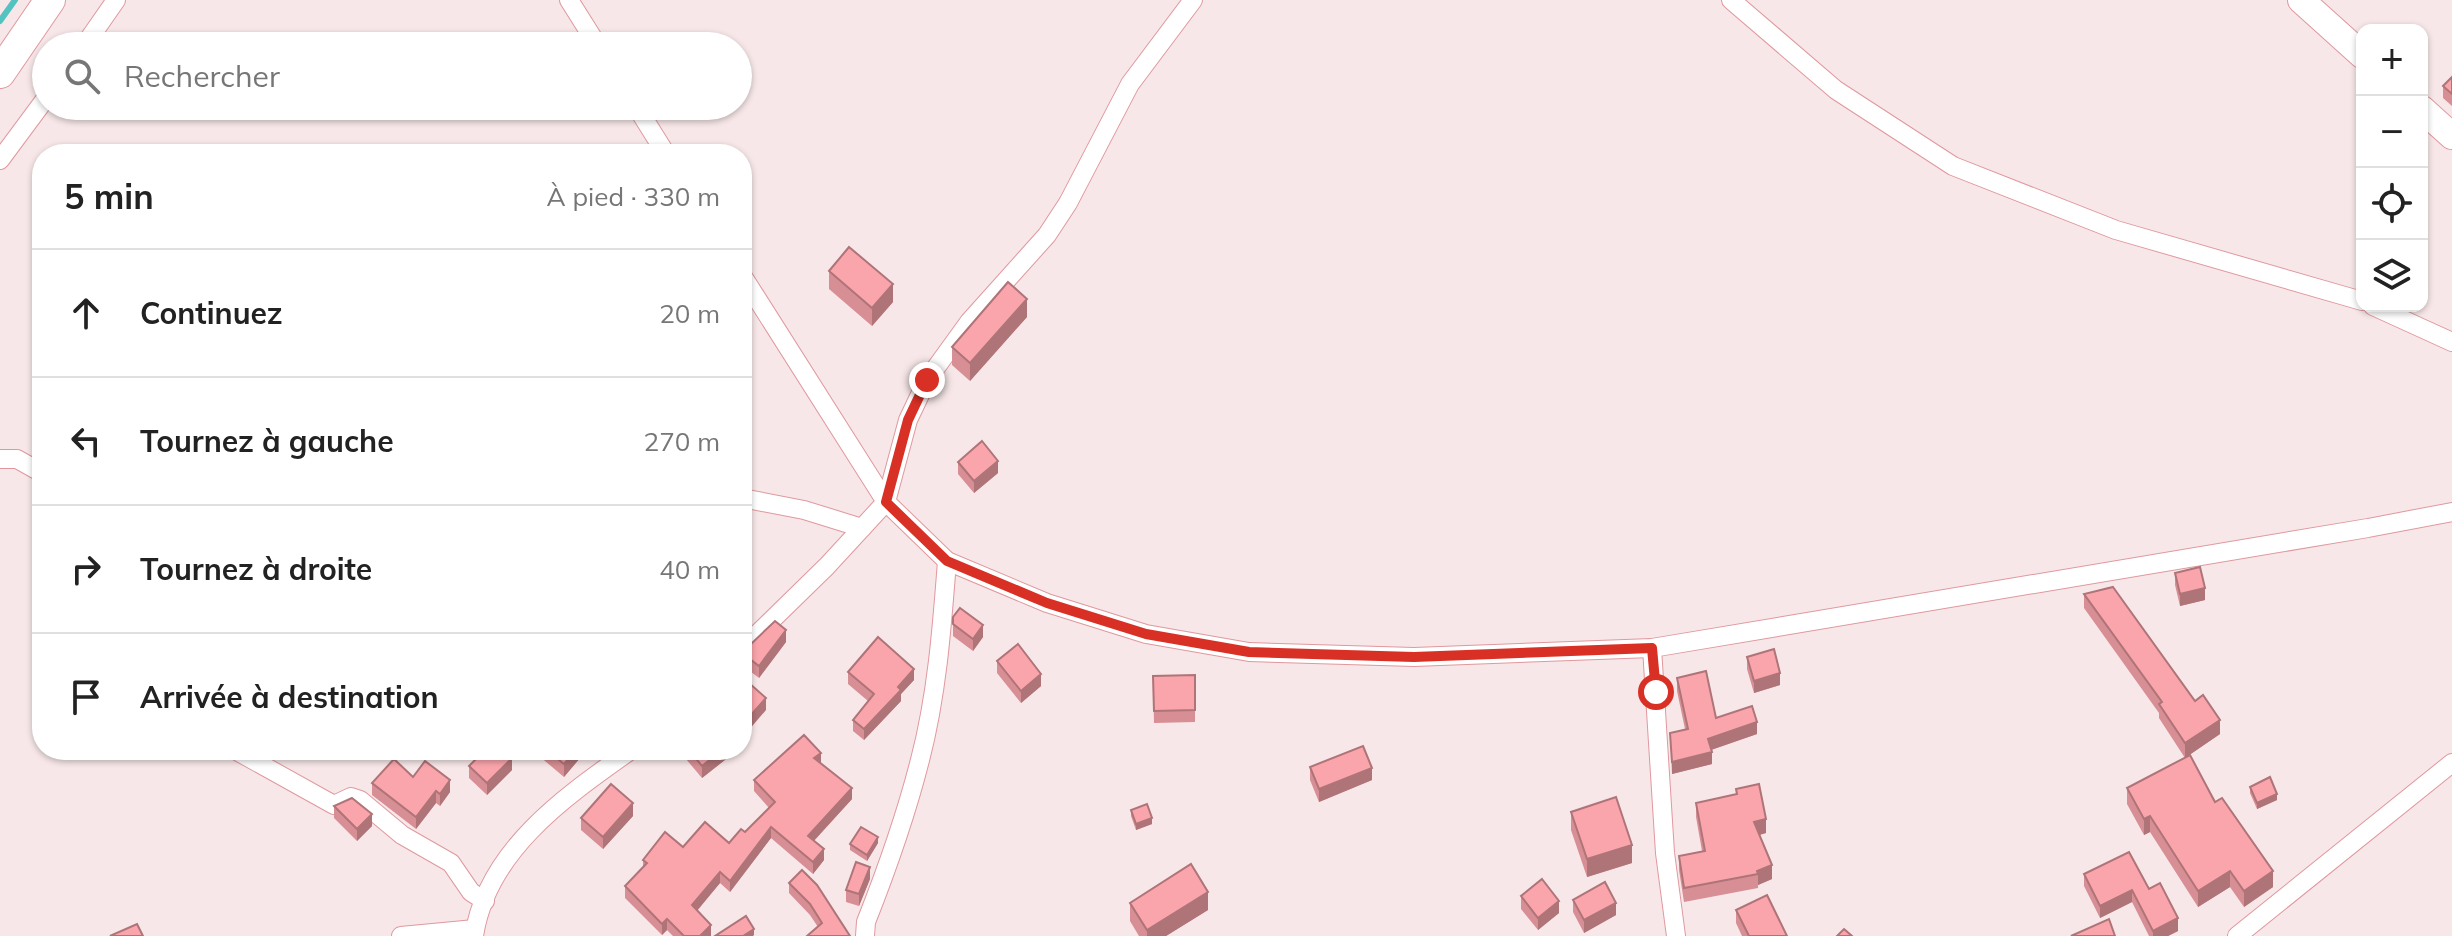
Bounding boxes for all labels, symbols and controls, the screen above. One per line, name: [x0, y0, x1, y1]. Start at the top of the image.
map controls: [2356, 24, 2428, 312]
button: +: [2356, 24, 2428, 96]
search box: [32, 32, 752, 120]
icon: search: [60, 54, 104, 98]
text: Rechercher: [124, 57, 280, 95]
button: −: [2356, 96, 2428, 168]
button: locate: [2356, 168, 2428, 240]
text: 5 min: [64, 175, 154, 218]
text: À pied · 330 m: [547, 180, 720, 213]
button: layers: [2356, 240, 2428, 312]
icon: ahead: [64, 291, 108, 335]
text: Continuez: [140, 294, 283, 332]
text: 20 m: [659, 297, 720, 330]
route end: [909, 362, 945, 398]
icon: left: [64, 419, 108, 463]
text: Tournez à gauche: [140, 422, 394, 460]
text: 270 m: [644, 425, 720, 458]
icon: right: [64, 547, 108, 591]
text: Tournez à droite: [140, 550, 372, 588]
text: 40 m: [659, 553, 720, 586]
route start: [1638, 674, 1674, 710]
icon: arrive: [64, 675, 108, 719]
text: Arrivée à destination: [140, 678, 439, 716]

